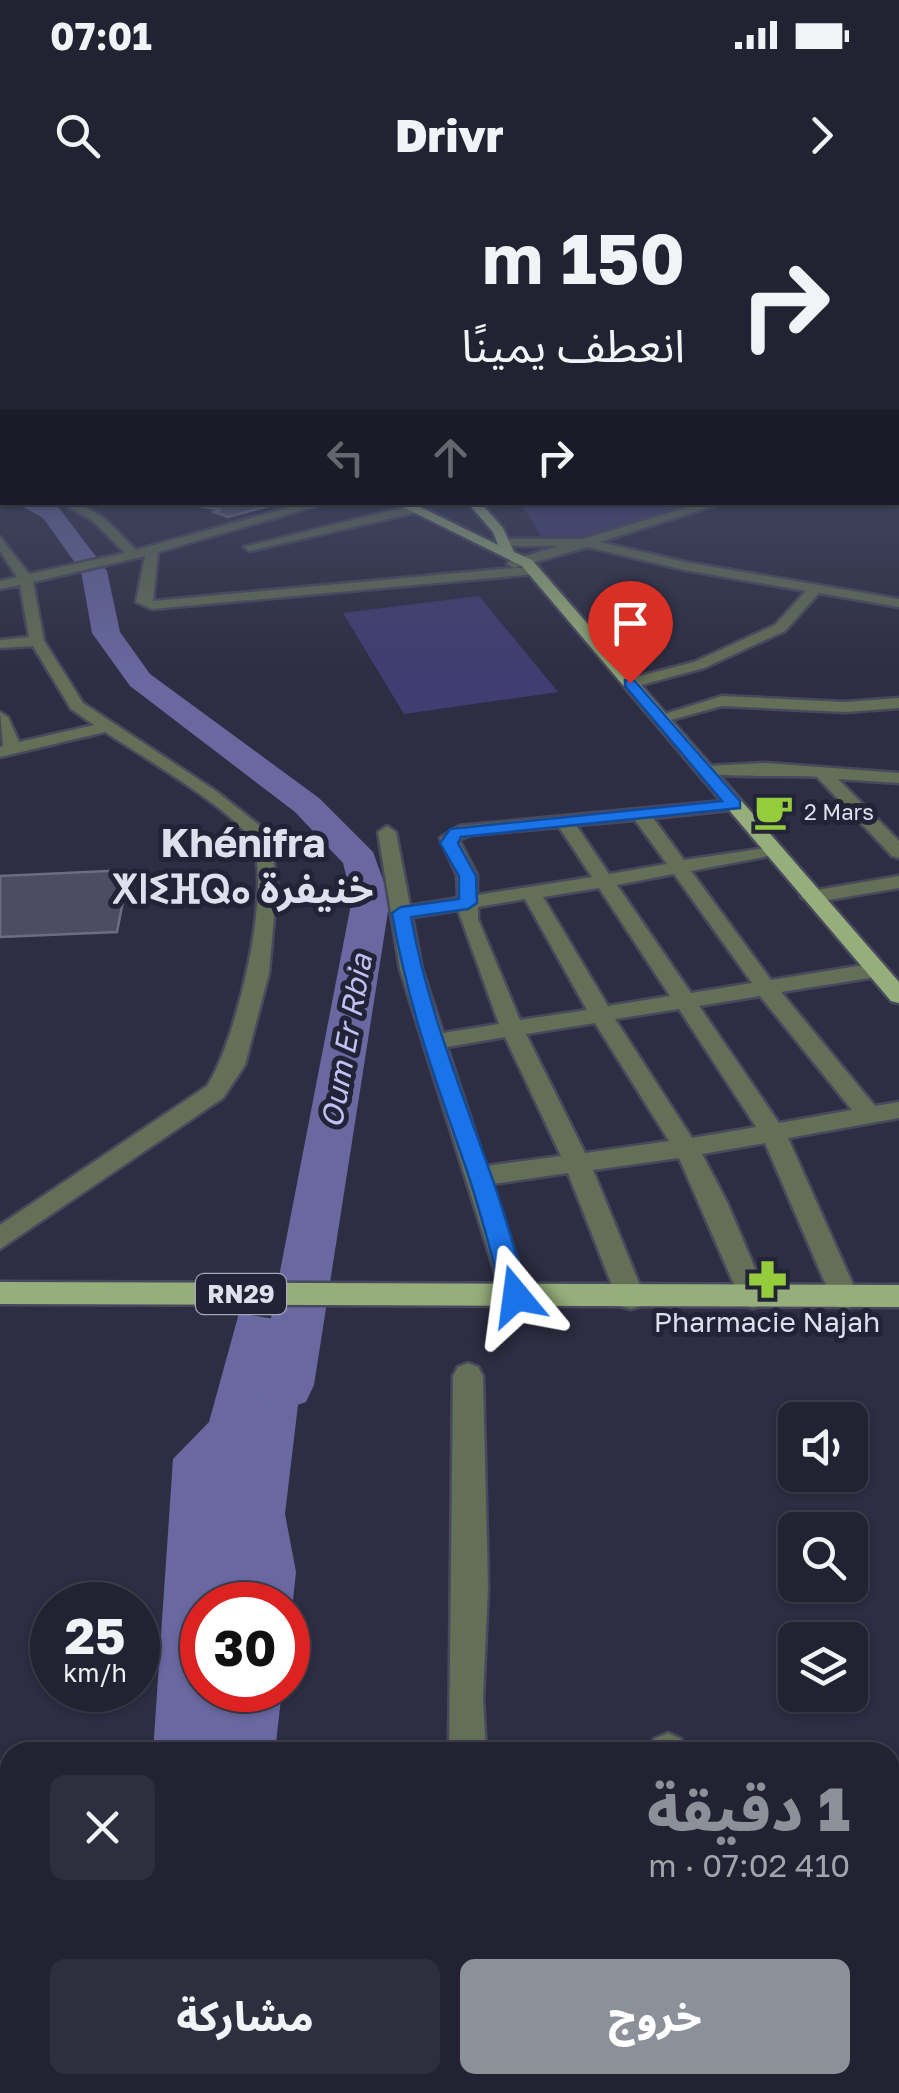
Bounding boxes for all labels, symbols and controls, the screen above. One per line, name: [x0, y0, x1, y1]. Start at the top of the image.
text: 07:01: [50, 13, 152, 58]
icon: search: [50, 108, 105, 163]
text: Drivr: [395, 108, 504, 162]
icon: forward: [794, 108, 849, 163]
text: 150 m: [482, 215, 685, 299]
icon: right: [720, 240, 850, 370]
text: انعطف يمينًا: [461, 318, 685, 372]
icon: left: [318, 430, 373, 485]
icon: ahead: [423, 430, 478, 485]
icon: right: [528, 430, 583, 485]
pin: [588, 581, 673, 684]
icon: arrive: [603, 596, 658, 651]
cafe icon: 2 Mars: [753, 791, 795, 833]
place label: 2 Mars: [804, 798, 874, 825]
district label: Khénifra ⵅⵏⵉⴼⵕⴰ خنيفرة: [112, 818, 374, 913]
water label: Oum Er Rbia: [313, 950, 379, 1130]
position arrow: [464, 1244, 568, 1348]
pharmacy icon: Pharmacie Najah: [746, 1258, 788, 1300]
road number: RN29: [196, 1274, 286, 1314]
place label: Pharmacie Najah: [654, 1305, 880, 1338]
map controls: [778, 1402, 868, 1712]
button: sound: [778, 1402, 868, 1492]
button: search: [778, 1512, 868, 1602]
speed limit sign: 30: [180, 1582, 310, 1712]
text: 25: [64, 1605, 125, 1665]
button: layers: [778, 1622, 868, 1712]
text: km/h: [63, 1657, 127, 1688]
text: 1 دقيقة: [647, 1772, 850, 1844]
button: close: [50, 1775, 155, 1880]
text: 410 m · 07:02: [648, 1846, 850, 1884]
button: مشاركة: [50, 1959, 440, 2074]
button: خروج: [460, 1959, 850, 2074]

